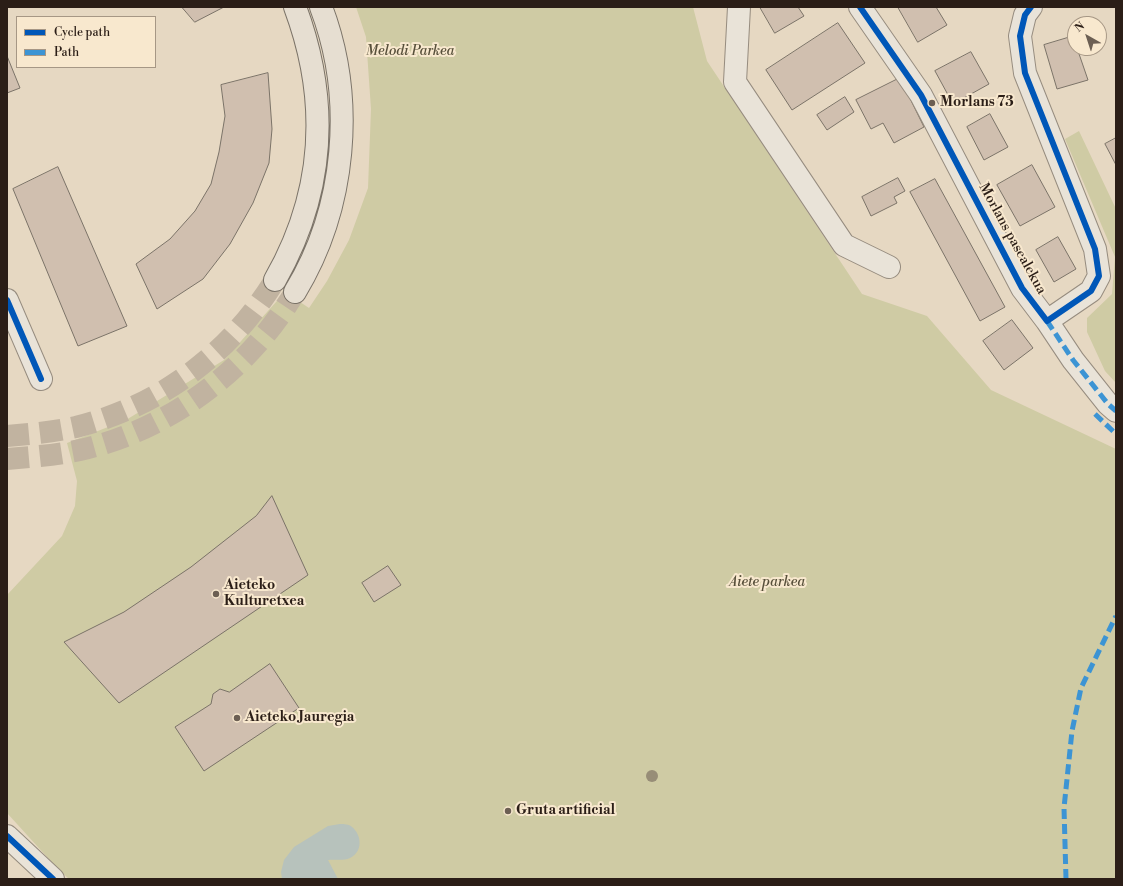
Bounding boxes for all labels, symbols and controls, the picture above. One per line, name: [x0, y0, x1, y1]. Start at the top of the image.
legend: [16, 16, 156, 68]
north arrow: [1067, 16, 1107, 56]
text: N: [1072, 19, 1088, 36]
text: Cycle path: [54, 25, 110, 40]
park label: Melodi Parkea: [366, 44, 454, 60]
text: Path: [54, 45, 79, 60]
place label: Morlans 73: [940, 95, 1014, 111]
marker: Morlans 73: [927, 98, 937, 108]
street label: Morlans pasealekua: [975, 181, 1049, 297]
park label: Aiete parkea: [729, 575, 805, 591]
place label: Aieteko Kulturetxea: [224, 578, 304, 610]
marker: Aieteko Kulturetxea: [211, 589, 221, 599]
place label: Aieteko Jauregia: [245, 710, 354, 726]
marker: Aieteko Jauregia: [232, 713, 242, 723]
place label: Gruta artificial: [516, 803, 615, 819]
marker: Gruta artificial: [503, 806, 513, 816]

